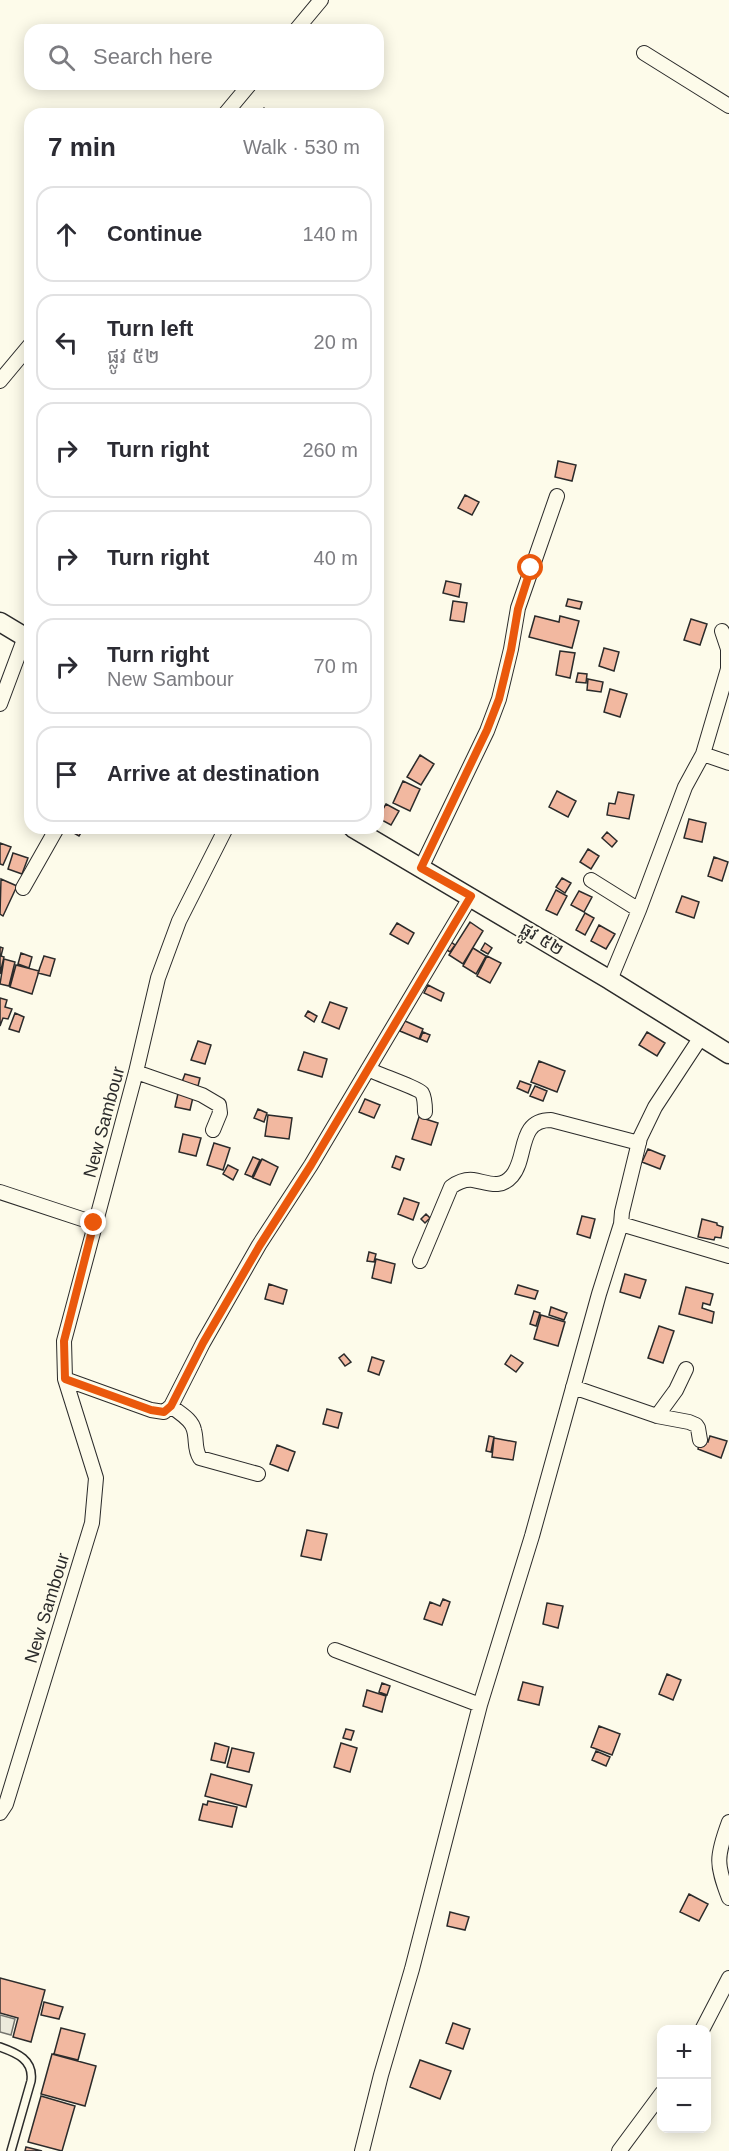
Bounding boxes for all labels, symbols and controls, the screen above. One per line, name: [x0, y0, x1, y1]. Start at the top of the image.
search box: [24, 24, 384, 90]
icon: search: [45, 41, 78, 74]
text: Search here: [93, 44, 213, 69]
text: 7 min: [48, 132, 116, 162]
text: Walk · 530 m: [243, 136, 360, 158]
icon: ahead: [50, 218, 83, 251]
text: Continue: [107, 221, 202, 246]
text: 140 m: [302, 223, 358, 245]
text: Turn left: [107, 316, 193, 341]
icon: left: [50, 326, 83, 359]
text: 20 m: [314, 331, 358, 353]
text: ផ្លូវ ៥២: [107, 345, 160, 367]
icon: right: [50, 434, 83, 467]
text: Turn right: [107, 437, 209, 462]
text: 260 m: [302, 439, 358, 461]
icon: right: [50, 542, 83, 575]
text: Turn right: [107, 545, 209, 570]
text: 40 m: [314, 547, 358, 569]
route start: [517, 554, 543, 580]
text: Turn right: [107, 642, 209, 667]
icon: right: [50, 650, 83, 683]
text: 70 m: [314, 655, 358, 677]
text: New Sambour: [107, 668, 234, 690]
icon: arrive: [50, 758, 83, 791]
text: Arrive at destination: [107, 761, 320, 786]
street label: ផ្លូវ ៥២: [513, 918, 567, 965]
street label: New Sambour: [80, 1064, 128, 1180]
route end: [80, 1209, 106, 1235]
street label: New Sambour: [21, 1551, 73, 1665]
map controls: [657, 2025, 711, 2133]
button: +: [657, 2025, 711, 2079]
button: −: [657, 2079, 711, 2133]

